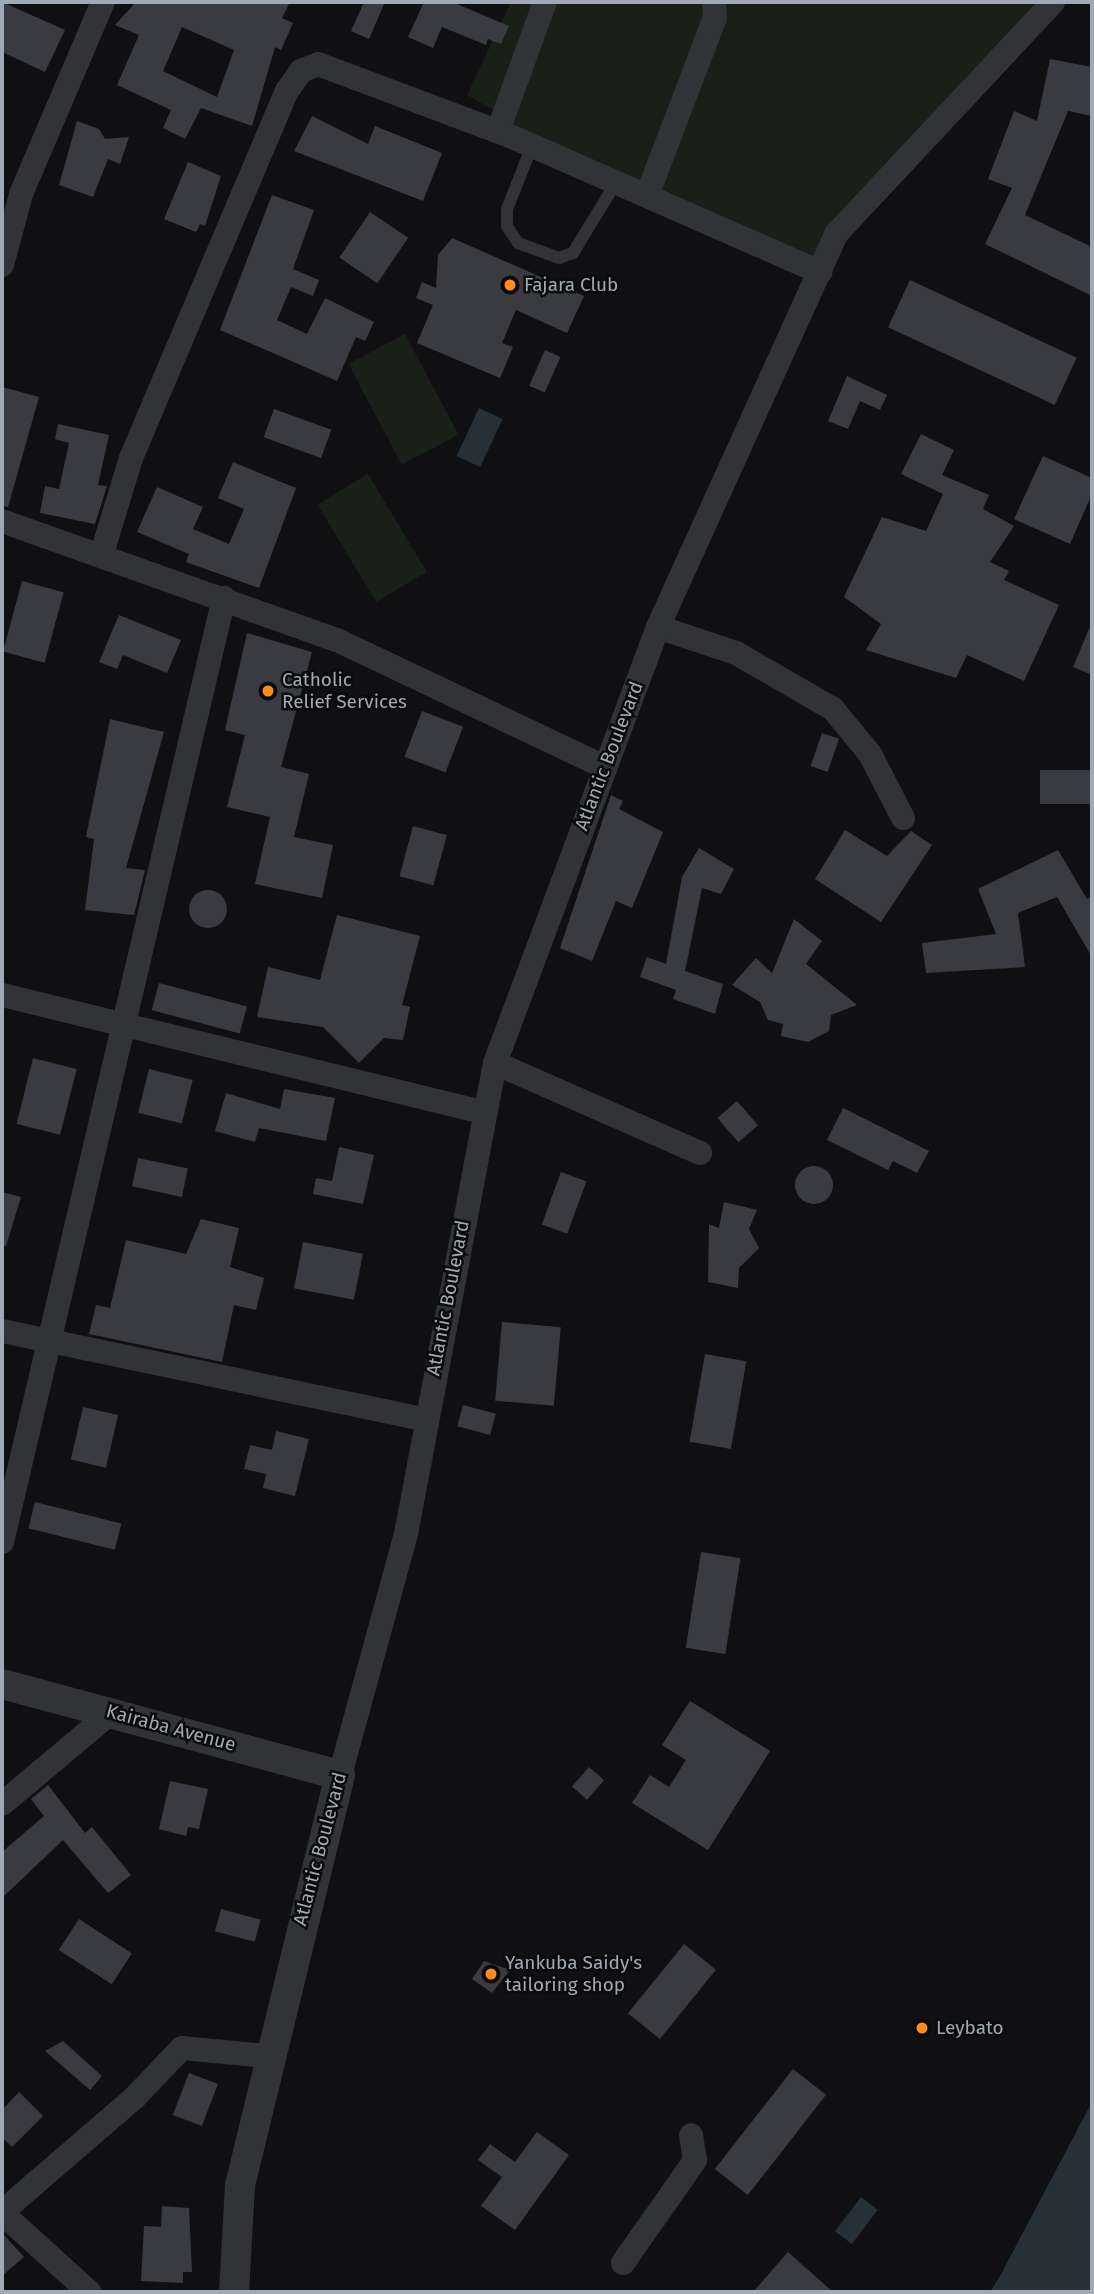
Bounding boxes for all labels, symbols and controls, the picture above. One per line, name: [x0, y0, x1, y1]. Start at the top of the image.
place label: Fajara Club: [524, 274, 618, 296]
marker: Fajara Club: [502, 277, 518, 293]
place label: Catholic Relief Services: [282, 669, 407, 713]
street label: Atlantic Boulevard: [570, 678, 648, 834]
marker: Catholic Relief Services: [260, 683, 276, 699]
street label: Atlantic Boulevard: [422, 1218, 474, 1378]
street label: Kairaba Avenue: [104, 1700, 238, 1756]
street label: Atlantic Boulevard: [289, 1770, 351, 1928]
place label: Yankuba Saidy's tailoring shop: [505, 1952, 642, 1996]
marker: Yankuba Saidy's tailoring shop: [483, 1966, 499, 1982]
place label: Leybato: [936, 2017, 1004, 2039]
marker: Leybato: [914, 2020, 930, 2036]

